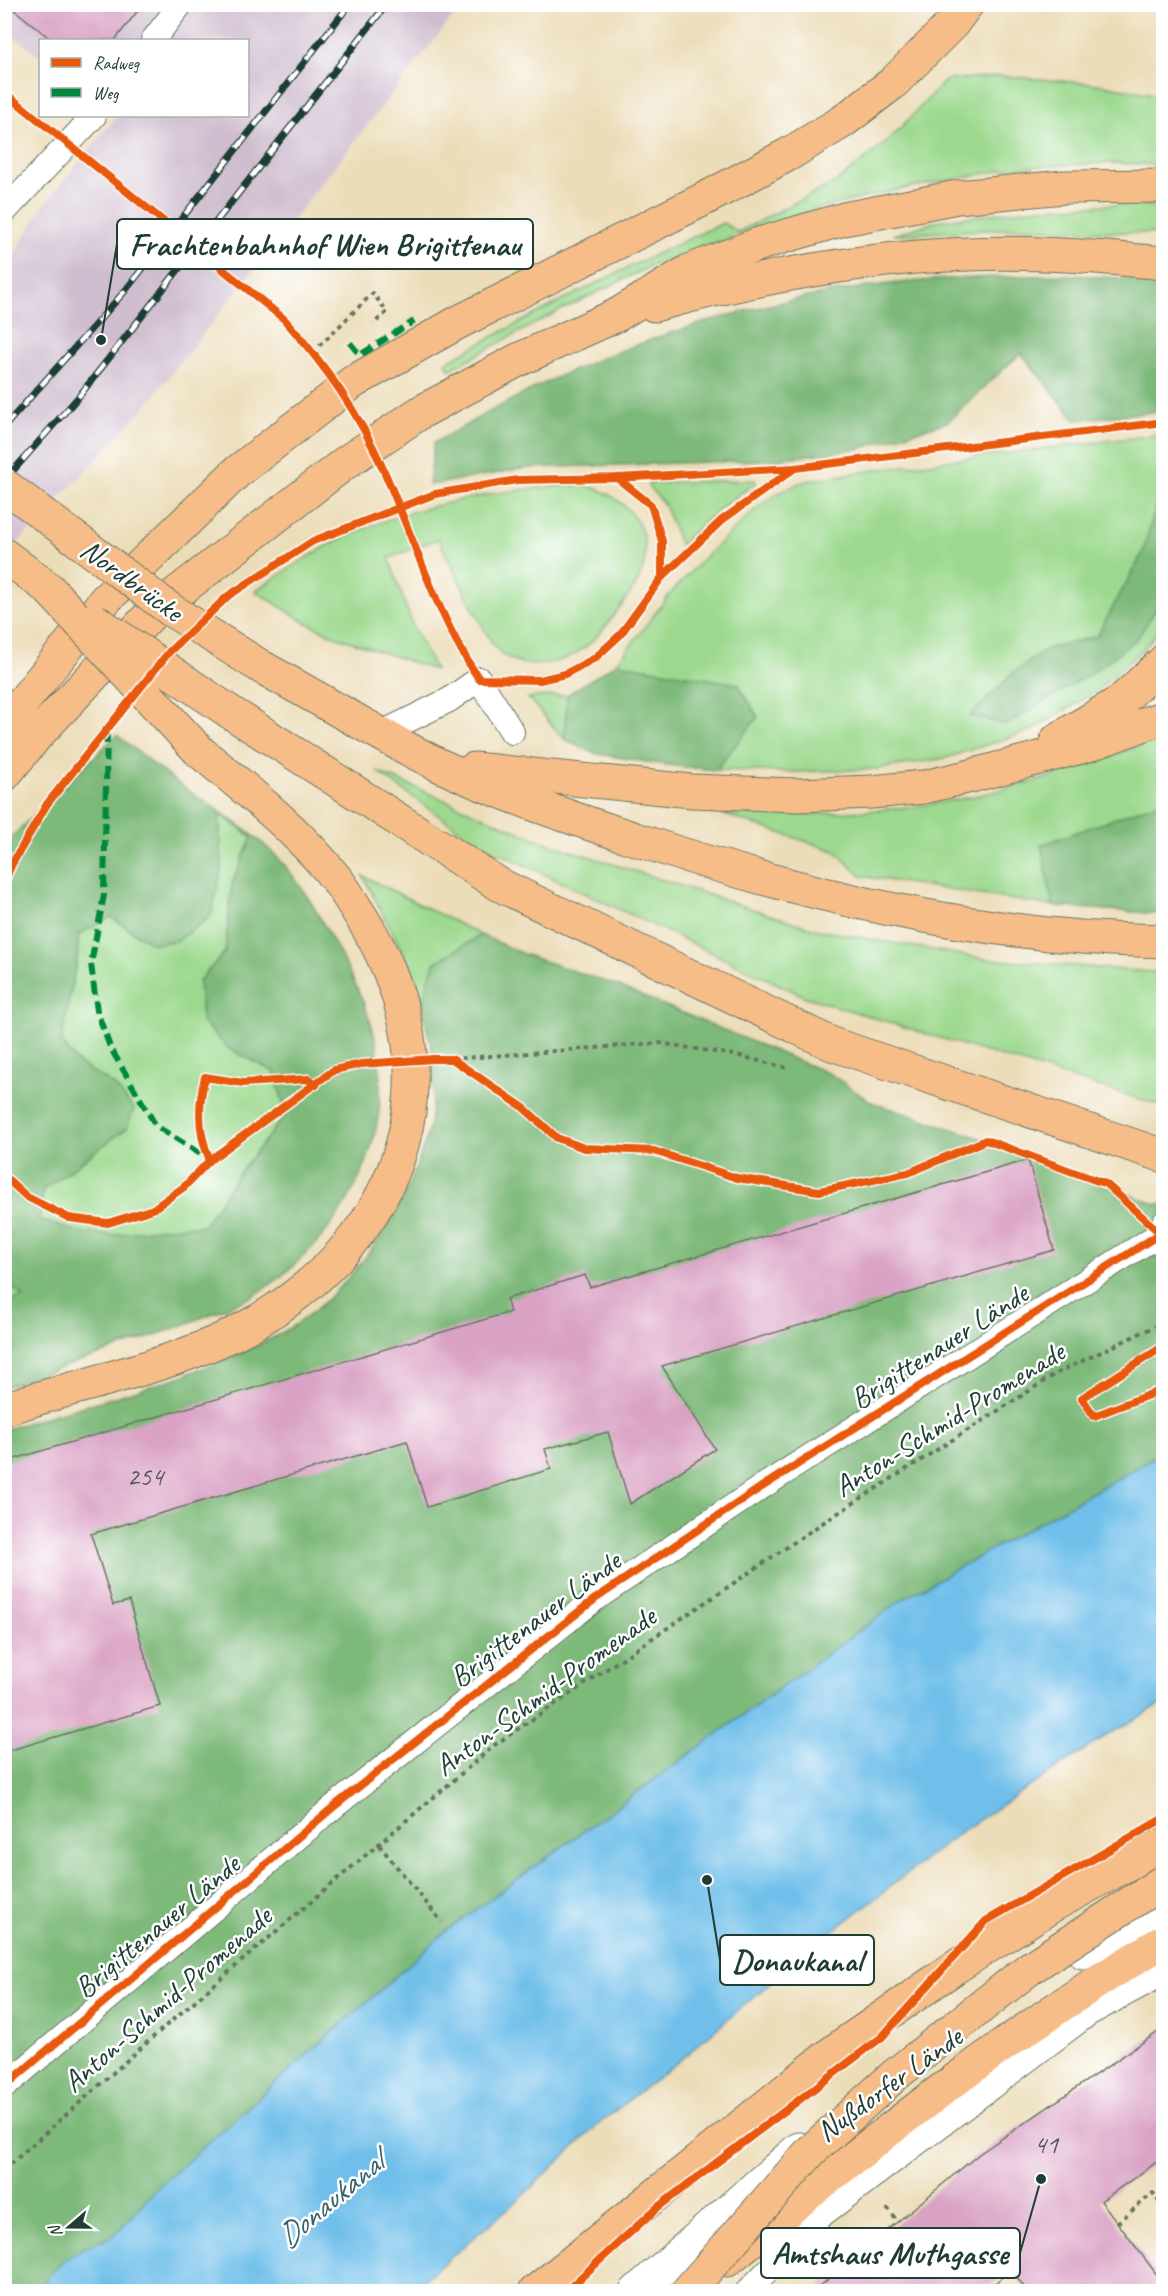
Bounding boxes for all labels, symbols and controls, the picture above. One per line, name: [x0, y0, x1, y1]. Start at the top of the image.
legend: [39, 39, 249, 117]
text: Radweg: [93, 52, 141, 74]
text: Weg: [93, 82, 120, 104]
callout: Frachtenbahnhof Wien Brigittenau: [117, 219, 533, 269]
text: Frachtenbahnhof Wien Brigittenau: [129, 224, 524, 265]
street label: Nordbrücke: [73, 530, 192, 631]
street label: Brigittenauer Lände: [843, 1273, 1037, 1418]
street label: Anton-Schmid-Promenade: [827, 1331, 1073, 1505]
house number: 254: [127, 1459, 166, 1493]
street label: Brigittenauer Lände: [442, 1541, 630, 1696]
street label: Anton-Schmid-Promenade: [427, 1596, 665, 1784]
street label: Brigittenauer Lände: [66, 1844, 249, 2006]
street label: Anton-Schmid-Promenade: [55, 1896, 281, 2100]
callout: Donaukanal: [720, 1935, 874, 1985]
text: Donaukanal: [732, 1940, 868, 1981]
street label: Nußdorfer Lände: [808, 2017, 971, 2150]
house number: 41: [1034, 2127, 1060, 2161]
water label: Donaukanal: [268, 2137, 400, 2257]
north arrow: [39, 2197, 99, 2257]
text: N: [44, 2221, 67, 2240]
callout: Amtshaus Muthgasse: [761, 2228, 1020, 2278]
text: Amtshaus Muthgasse: [772, 2233, 1011, 2274]

